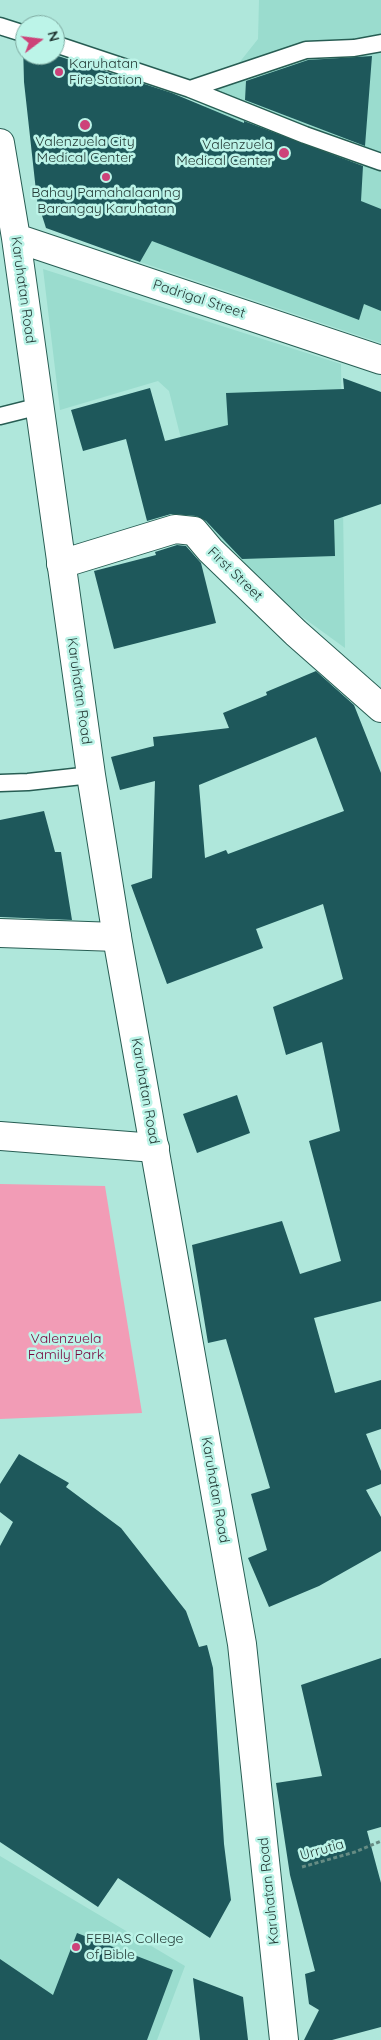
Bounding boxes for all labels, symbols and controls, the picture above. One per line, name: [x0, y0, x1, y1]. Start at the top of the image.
north arrow: [15, 15, 65, 65]
text: N: [43, 29, 64, 44]
place label: Karuhatan Fire Station: [69, 56, 142, 88]
marker: Karuhatan Fire Station: [53, 66, 65, 78]
marker: Valenzuela City Medical Center: [78, 118, 92, 132]
place label: Valenzuela City Medical Center: [35, 134, 135, 166]
place label: Valenzuela Medical Center: [176, 137, 273, 170]
marker: Valenzuela Medical Center: [277, 146, 291, 160]
marker: Bahay Pamahalaan ng Barangay Karuhatan: [100, 171, 112, 183]
place label: Bahay Pamahalaan ng Barangay Karuhatan: [31, 185, 181, 218]
street label: Karuhatan Road: [7, 236, 39, 344]
street label: Padrigal Street: [151, 276, 247, 322]
street label: First Street: [204, 544, 266, 604]
street label: Karuhatan Road: [63, 637, 95, 745]
street label: Karuhatan Road: [127, 1037, 163, 1145]
park label: Valenzuela Family Park: [28, 1331, 104, 1364]
street label: Karuhatan Road: [197, 1436, 233, 1544]
street label: Urrutia: [298, 1836, 346, 1864]
street label: Karuhatan Road: [255, 1837, 283, 1945]
place label: FEBIAS College of Bible: [86, 1931, 183, 1964]
marker: FEBIAS College of Bible: [70, 1941, 82, 1953]

